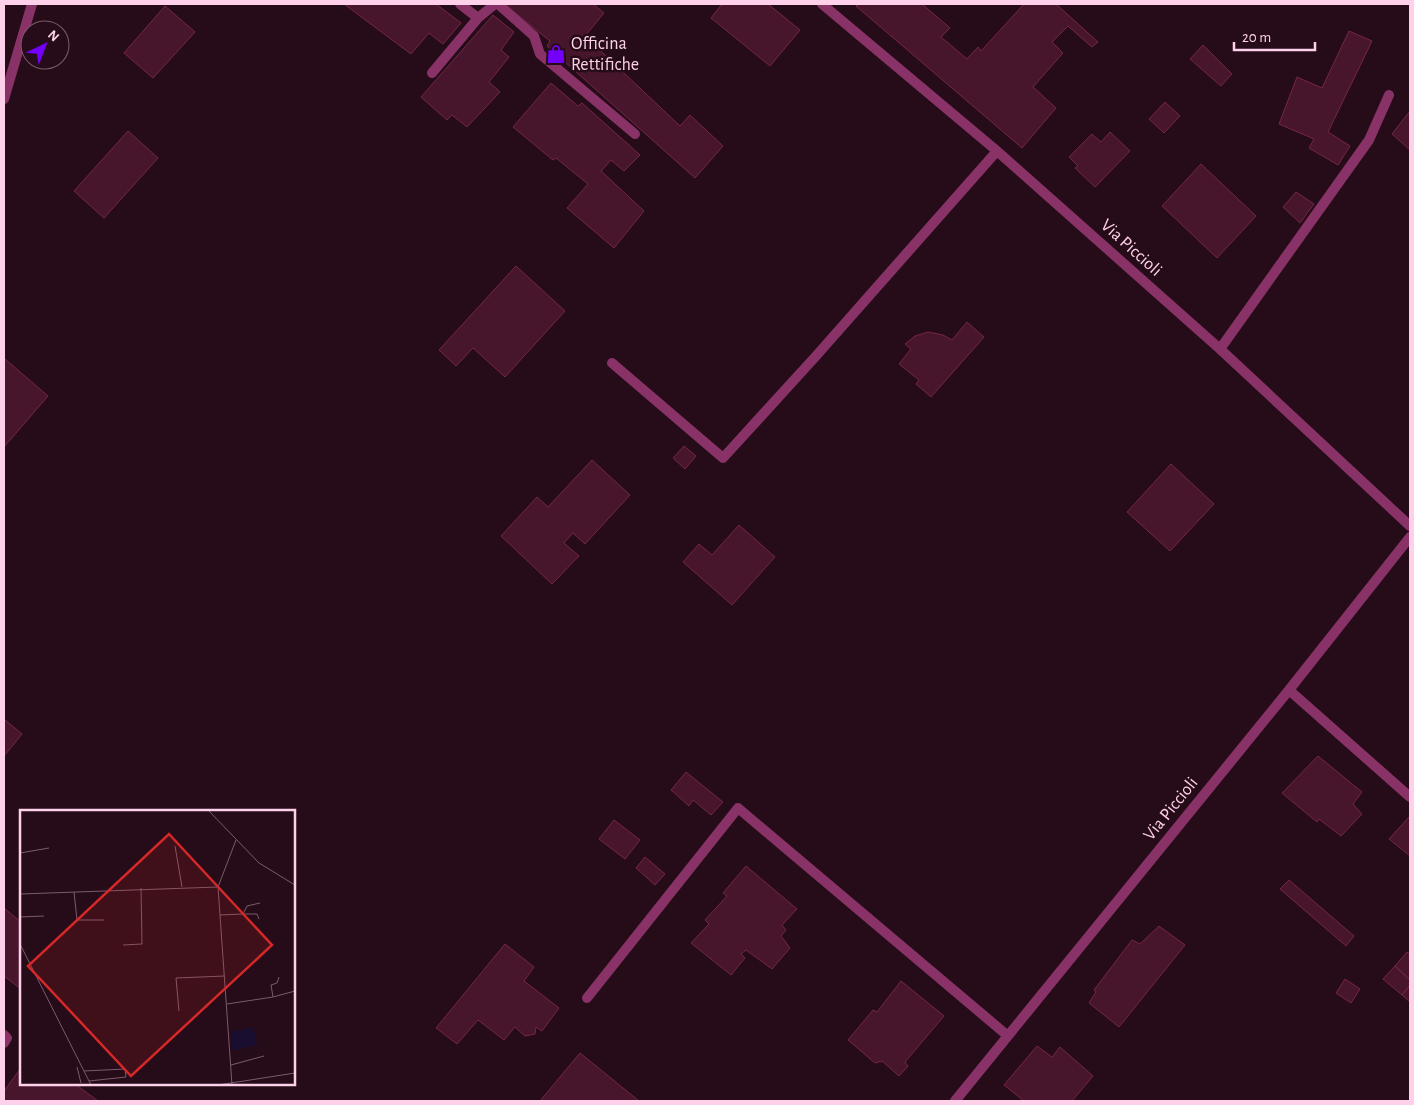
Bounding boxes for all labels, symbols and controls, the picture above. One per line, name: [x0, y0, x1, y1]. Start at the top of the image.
north arrow: [20, 20, 70, 70]
scale bar: [1234, 20, 1315, 52]
text: N: [45, 28, 62, 45]
text: 20 m: [1242, 30, 1271, 45]
place label: Officina Rettifiche: [571, 35, 639, 74]
shop icon: Officina Rettifiche: [545, 43, 567, 65]
street label: Via Piccioli: [1097, 216, 1165, 280]
street label: Via Piccioli: [1140, 774, 1202, 844]
inset map: [20, 810, 295, 1085]

